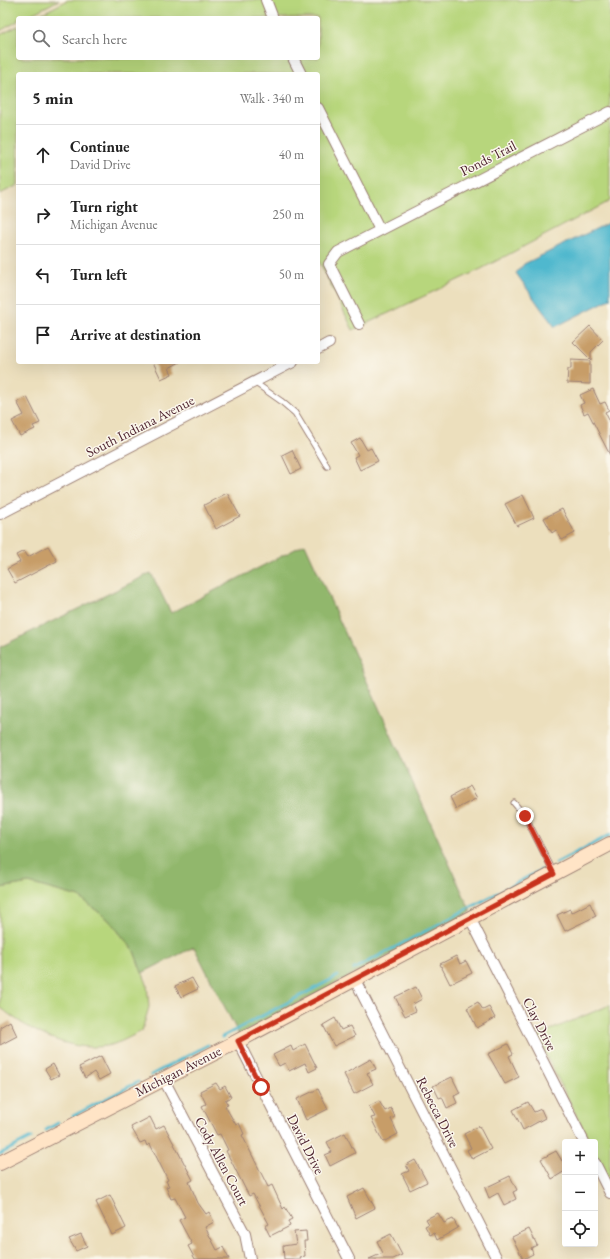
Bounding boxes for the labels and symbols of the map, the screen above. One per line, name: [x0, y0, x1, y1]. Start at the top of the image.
street label: Ponds Trail: [457, 136, 520, 180]
street label: South Indiana Avenue: [83, 391, 198, 461]
route end: [516, 807, 534, 825]
street label: Clay Drive: [519, 994, 561, 1054]
street label: Michigan Avenue: [132, 1041, 225, 1100]
street label: Rebecca Drive: [412, 1074, 464, 1151]
route start: [252, 1078, 270, 1096]
street label: David Drive: [283, 1111, 329, 1178]
street label: Cody Allen Court: [191, 1113, 253, 1209]

